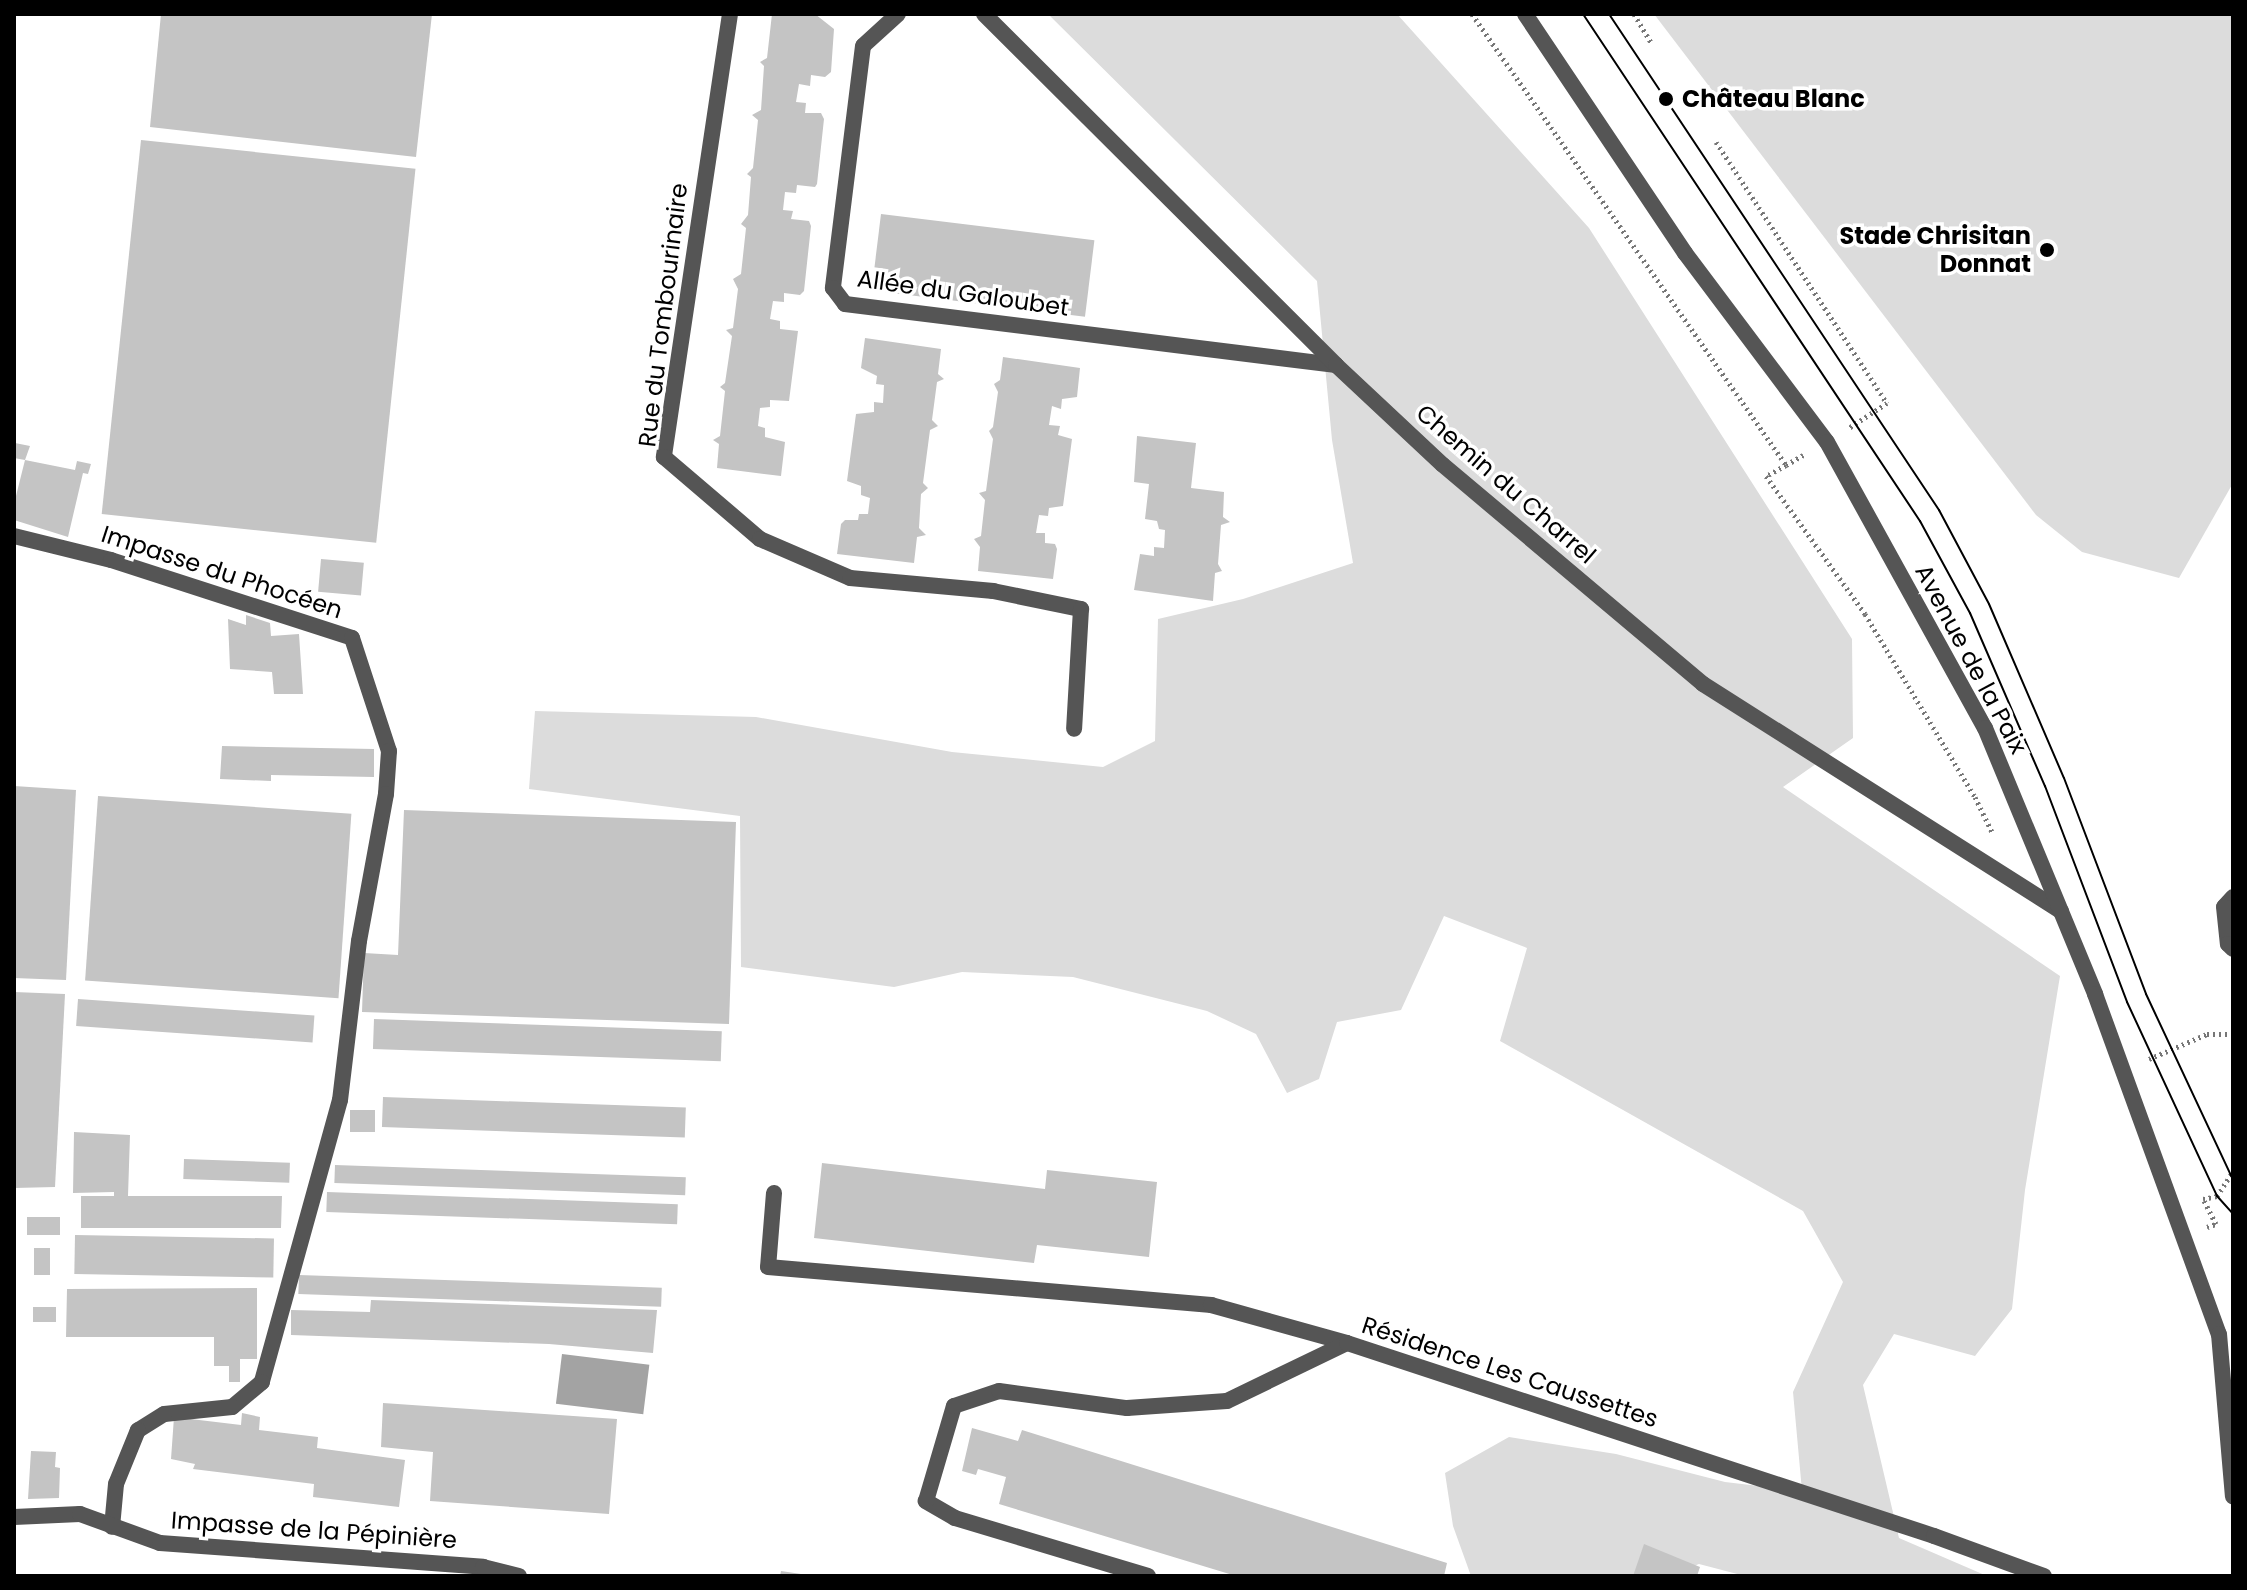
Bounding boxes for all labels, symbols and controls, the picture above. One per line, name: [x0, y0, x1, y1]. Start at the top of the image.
place label: Château Blanc: [1682, 85, 1865, 113]
marker: Château Blanc: [1657, 90, 1675, 108]
street label: Rue du Tombourinaire: [633, 182, 693, 448]
place label: Stade Chrisitan Donnat: [1840, 222, 2031, 278]
marker: Stade Chrisitan Donnat: [2038, 241, 2056, 259]
street label: Allée du Galoubet: [855, 264, 1071, 322]
street label: Chemin du Charrel: [1411, 398, 1601, 570]
street label: Impasse du Phocéen: [98, 519, 346, 625]
street label: Avenue de la Paix: [1909, 559, 2033, 759]
street label: Résidence Les Caussettes: [1358, 1311, 1662, 1433]
street label: Impasse de la Pépinière: [170, 1506, 458, 1554]

